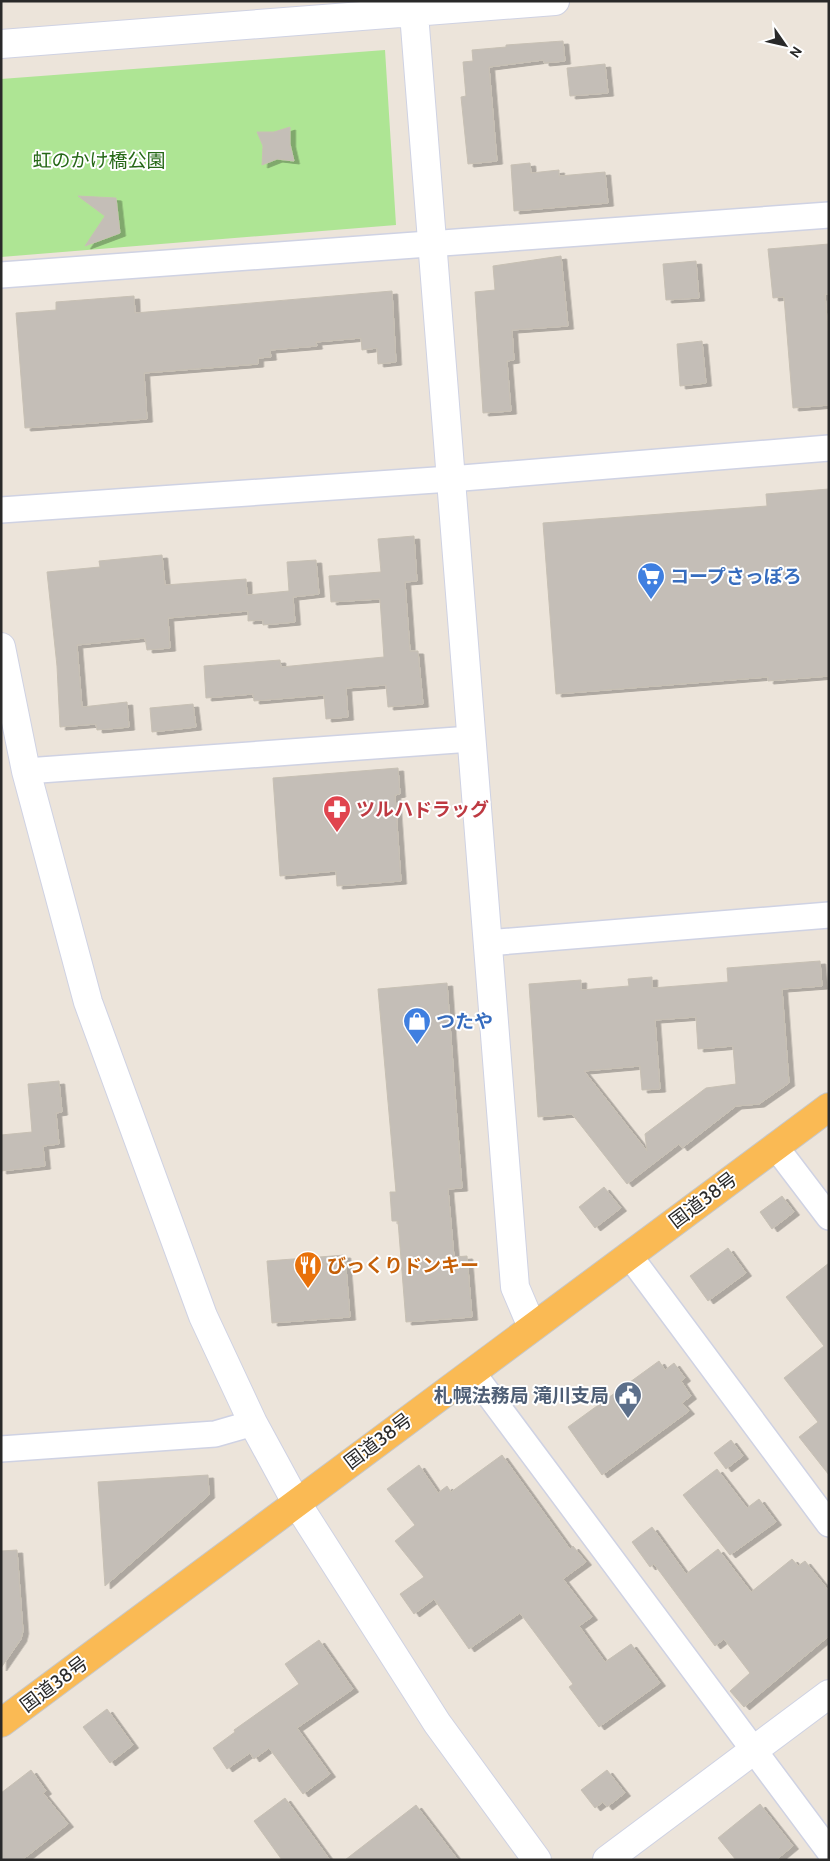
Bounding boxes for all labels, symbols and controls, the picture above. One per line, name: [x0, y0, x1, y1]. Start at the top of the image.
north arrow: [760, 20, 810, 70]
text: N: [786, 43, 806, 61]
park label: 虹のかけ橋公園: [32, 149, 166, 172]
supermarket icon: コープさっぽろ: [636, 561, 666, 600]
place label: コープさっぽろ: [670, 565, 802, 588]
pharmacy icon: ツルハドラッグ: [322, 794, 352, 833]
place label: ツルハドラッグ: [356, 798, 489, 821]
shop icon: つたや: [402, 1006, 432, 1045]
place label: つたや: [436, 1010, 493, 1033]
street label: 国道38号: [665, 1167, 741, 1233]
restaurant icon: びっくりドンキー: [293, 1250, 323, 1289]
place label: びっくりドンキー: [327, 1254, 479, 1277]
public building icon: 札幌法務局 滝川支局: [613, 1380, 643, 1419]
place label: 札幌法務局 滝川支局: [434, 1384, 609, 1407]
street label: 国道38号: [340, 1408, 416, 1474]
street label: 国道38号: [16, 1651, 92, 1717]

